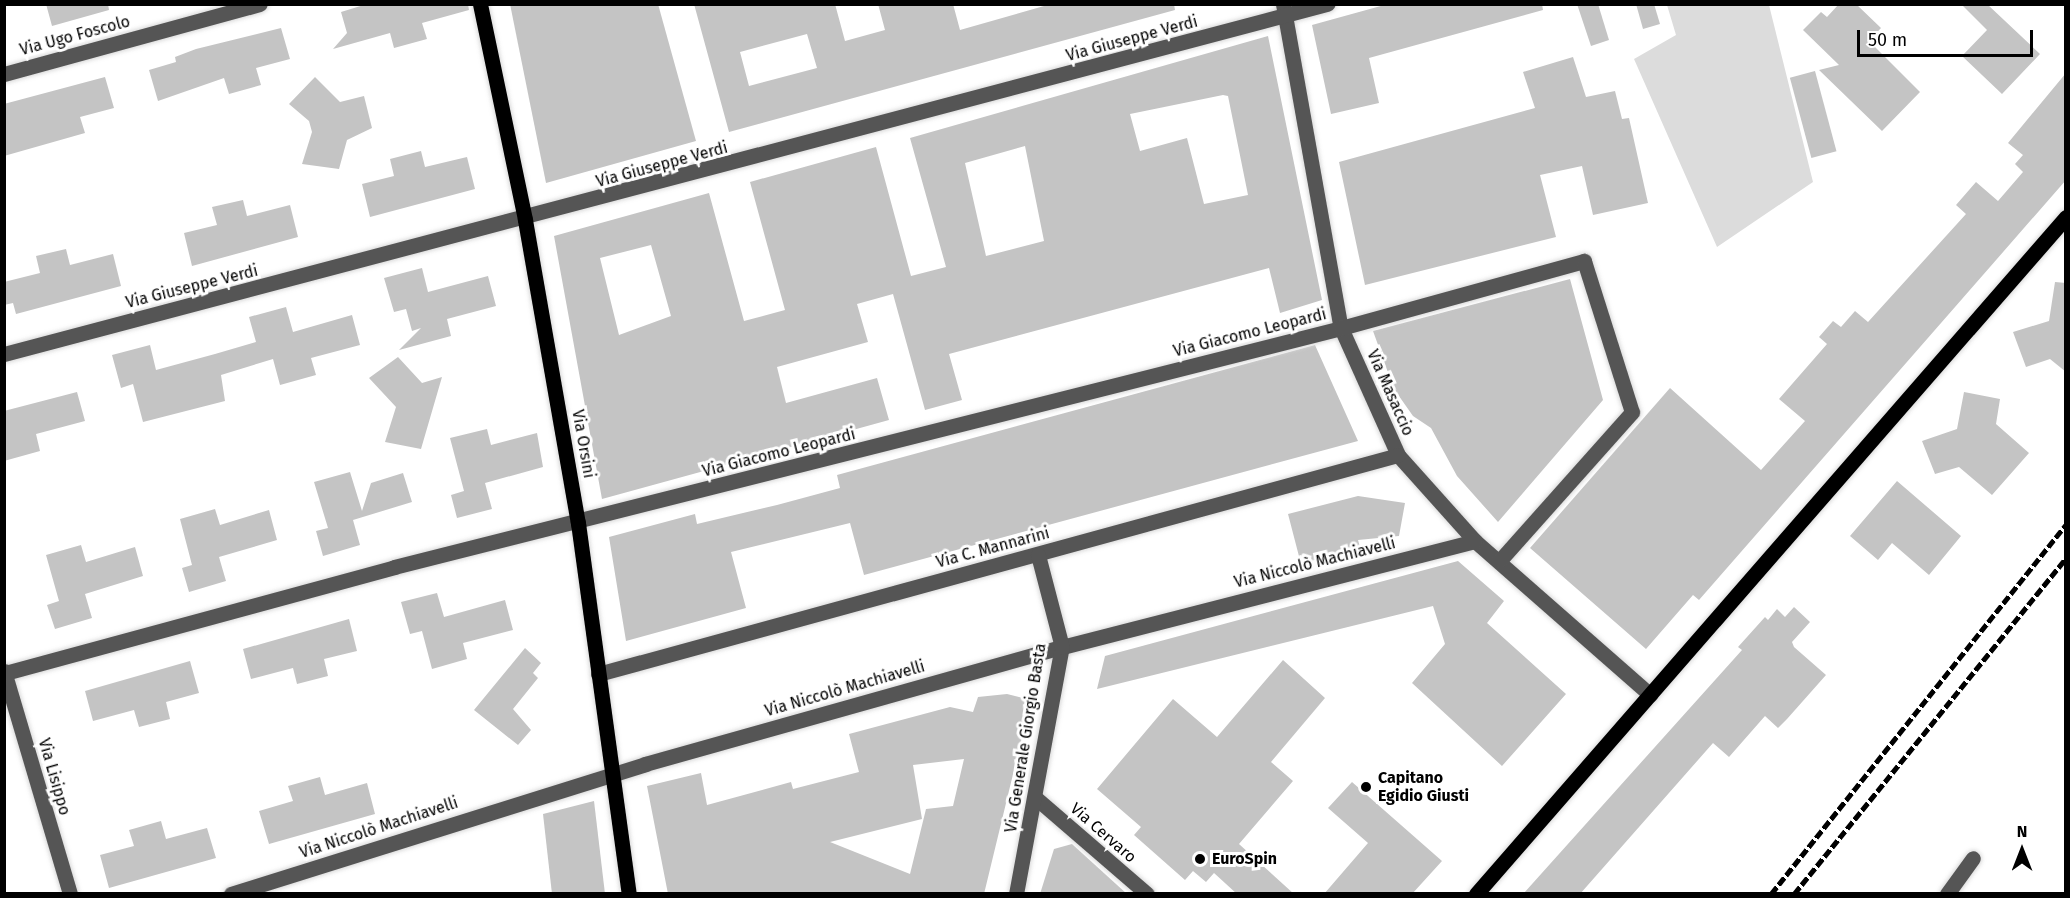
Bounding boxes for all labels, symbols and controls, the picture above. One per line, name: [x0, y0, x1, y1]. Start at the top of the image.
street label: Via Ugo Foscolo: [18, 12, 132, 60]
street label: Via Giuseppe Verdi: [1064, 12, 1200, 66]
scale bar: [1860, 18, 2036, 56]
text: 50 m: [1868, 29, 1907, 51]
street label: Via Giuseppe Verdi: [594, 138, 730, 192]
street label: Via Giuseppe Verdi: [124, 261, 260, 313]
street label: Via Giacomo Leopardi: [1171, 305, 1329, 361]
street label: Via Masaccio: [1362, 347, 1418, 439]
street label: Via Orsini: [568, 408, 598, 480]
street label: Via Giacomo Leopardi: [700, 425, 858, 481]
street label: Via C. Mannarini: [934, 524, 1052, 572]
street label: Via Niccolò Machiavelli: [1232, 534, 1398, 592]
street label: Via Generale Giorgio Basta: [1002, 642, 1050, 834]
street label: Via Niccolò Machiavelli: [763, 657, 927, 721]
street label: Via Lisippo: [34, 736, 74, 818]
place label: Capitano Egidio Giusti: [1378, 768, 1469, 806]
marker: Capitano Egidio Giusti: [1359, 780, 1373, 794]
street label: Via Niccolò Machiavelli: [297, 793, 461, 863]
street label: Via Cervaro: [1066, 799, 1140, 867]
north arrow: [1992, 820, 2052, 880]
text: N: [2017, 822, 2027, 841]
place label: EuroSpin: [1212, 849, 1277, 869]
marker: EuroSpin: [1193, 852, 1207, 866]

